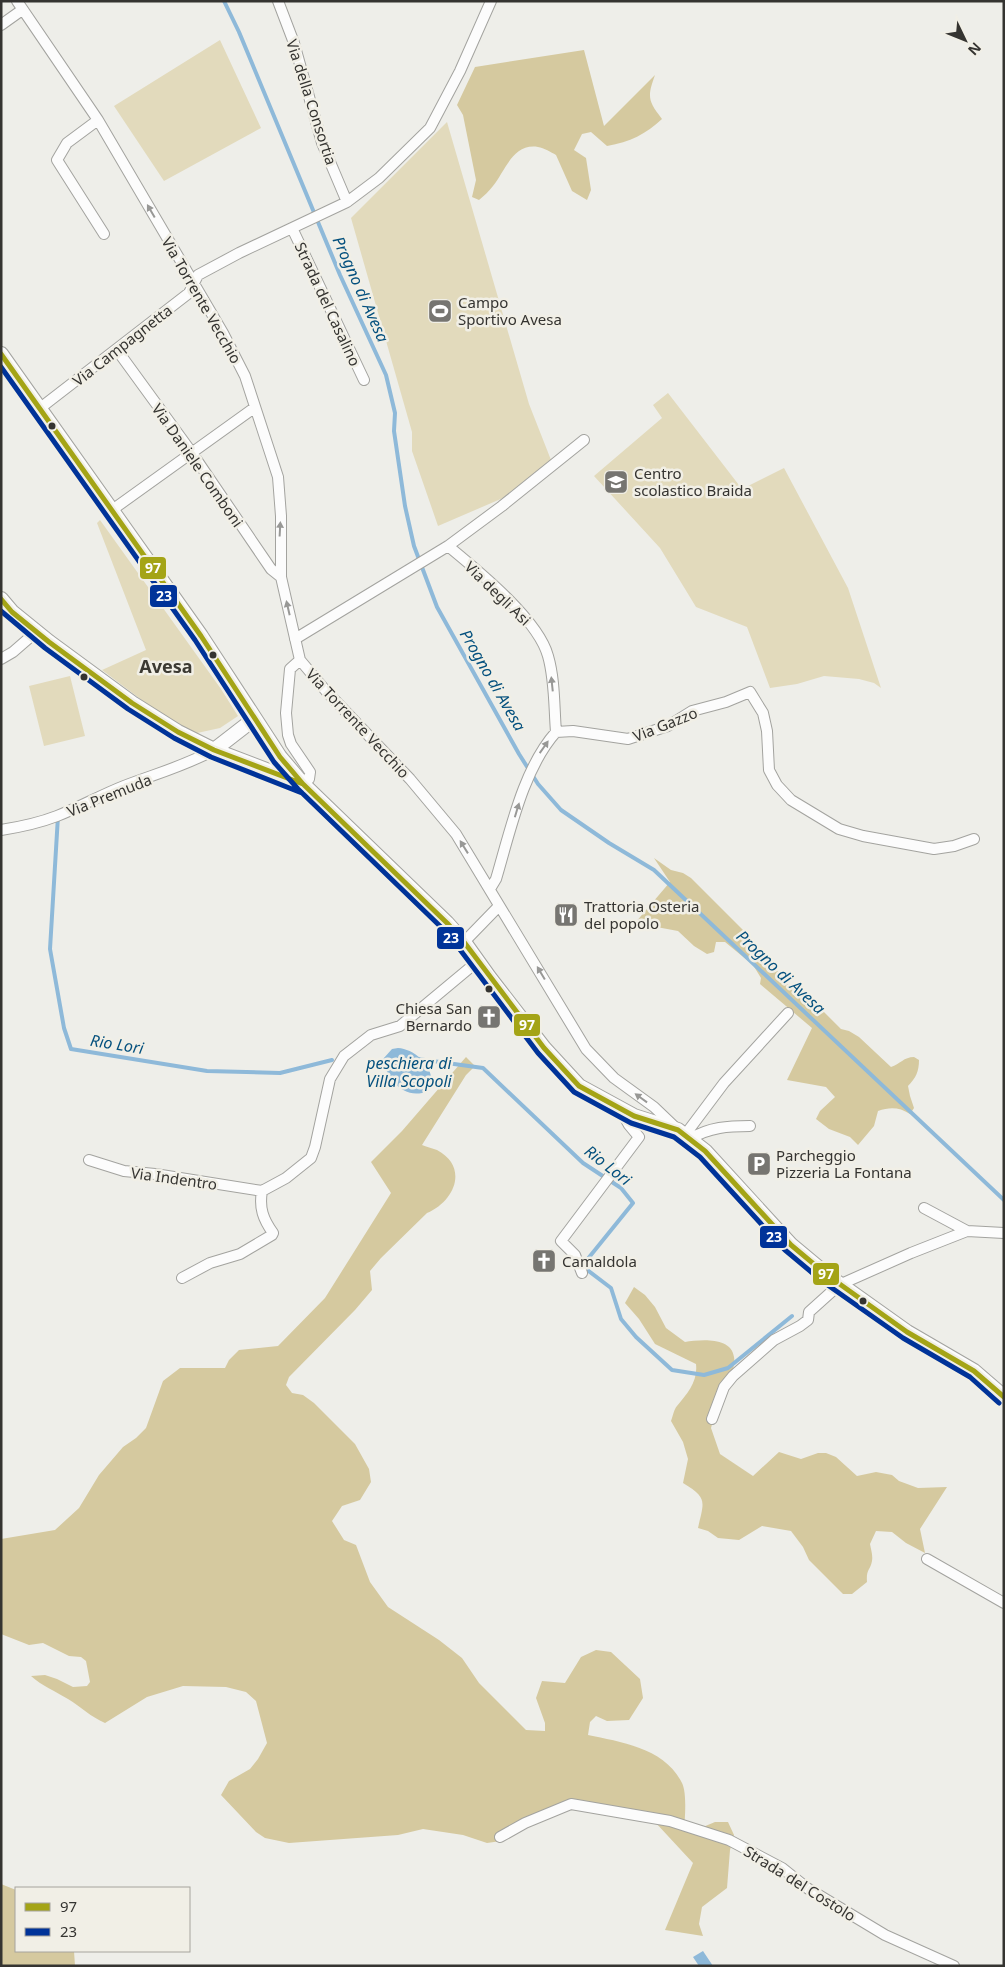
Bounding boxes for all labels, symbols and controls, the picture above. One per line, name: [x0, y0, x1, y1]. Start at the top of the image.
north arrow: [940, 15, 990, 65]
street label: Via della Consortia: [282, 37, 342, 167]
text: N: [964, 39, 986, 60]
one-way arrow: [147, 205, 156, 218]
street label: Via Torrente Vecchio: [158, 233, 246, 367]
water label: Progno di Avesa: [328, 233, 394, 345]
street label: Strada del Casalino: [291, 239, 365, 369]
place label: Campo Sportivo Avesa: [458, 292, 562, 329]
sports icon: Campo Sportivo Avesa: [427, 298, 453, 324]
street label: Via Campagnetta: [68, 300, 176, 390]
street label: Via Daniele Comboni: [148, 399, 248, 531]
unlabelled marker: [47, 421, 57, 431]
place label: Centro scolastico Braida: [634, 463, 752, 500]
school or university icon: Centro scolastico Braida: [603, 469, 629, 495]
one-way arrow: [277, 520, 285, 536]
line badge: 97: [139, 556, 167, 580]
street label: Via degli Asi: [461, 556, 535, 630]
text: 97: [145, 558, 161, 577]
line badge: 23: [149, 584, 178, 608]
text: 23: [156, 586, 172, 605]
one-way arrow: [284, 601, 292, 616]
water label: Progno di Avesa: [455, 625, 531, 735]
unlabelled marker: [208, 650, 218, 660]
district label: Avesa: [139, 654, 193, 678]
street label: Via Torrente Vecchio: [302, 664, 414, 782]
unlabelled marker: [79, 672, 89, 682]
one-way arrow: [548, 676, 556, 692]
street label: Via Gazzo: [630, 702, 700, 746]
one-way arrow: [539, 741, 549, 754]
street label: Via Premuda: [64, 769, 154, 821]
one-way arrow: [514, 803, 522, 818]
one-way arrow: [460, 841, 469, 854]
place label: Trattoria Osteria del popolo: [584, 896, 699, 933]
restaurant icon: Trattoria Osteria del popolo: [553, 902, 579, 928]
water label: Progno di Avesa: [732, 925, 830, 1019]
line badge: 23: [436, 926, 465, 950]
text: 23: [443, 928, 459, 947]
one-way arrow: [536, 967, 546, 980]
unlabelled marker: [484, 984, 494, 994]
place label: Chiesa San Bernardo: [395, 998, 472, 1035]
church icon: Chiesa San Bernardo: [476, 1004, 502, 1030]
line badge: 97: [513, 1013, 541, 1037]
text: 97: [519, 1015, 535, 1034]
water label: Rio Lori: [89, 1029, 146, 1059]
water label: peschiera di Villa Scopoli: [365, 1052, 453, 1092]
one-way arrow: [634, 1093, 648, 1103]
water label: Rio Lori: [580, 1140, 637, 1191]
place label: Parcheggio Pizzeria La Fontana: [776, 1145, 912, 1182]
parking icon: Parcheggio Pizzeria La Fontana: [746, 1151, 772, 1177]
street label: Via Indentro: [130, 1162, 218, 1194]
line badge: 23: [759, 1225, 788, 1249]
text: 23: [766, 1227, 782, 1246]
church icon: Camaldola: [531, 1248, 557, 1274]
place label: Camaldola: [562, 1251, 637, 1271]
line badge: 97: [812, 1262, 840, 1286]
text: 97: [818, 1264, 834, 1283]
unlabelled marker: [858, 1296, 868, 1306]
street label: Strada del Costolo: [740, 1841, 860, 1925]
legend: [15, 1887, 190, 1952]
text: 97: [60, 1896, 77, 1916]
text: 23: [60, 1921, 77, 1941]

